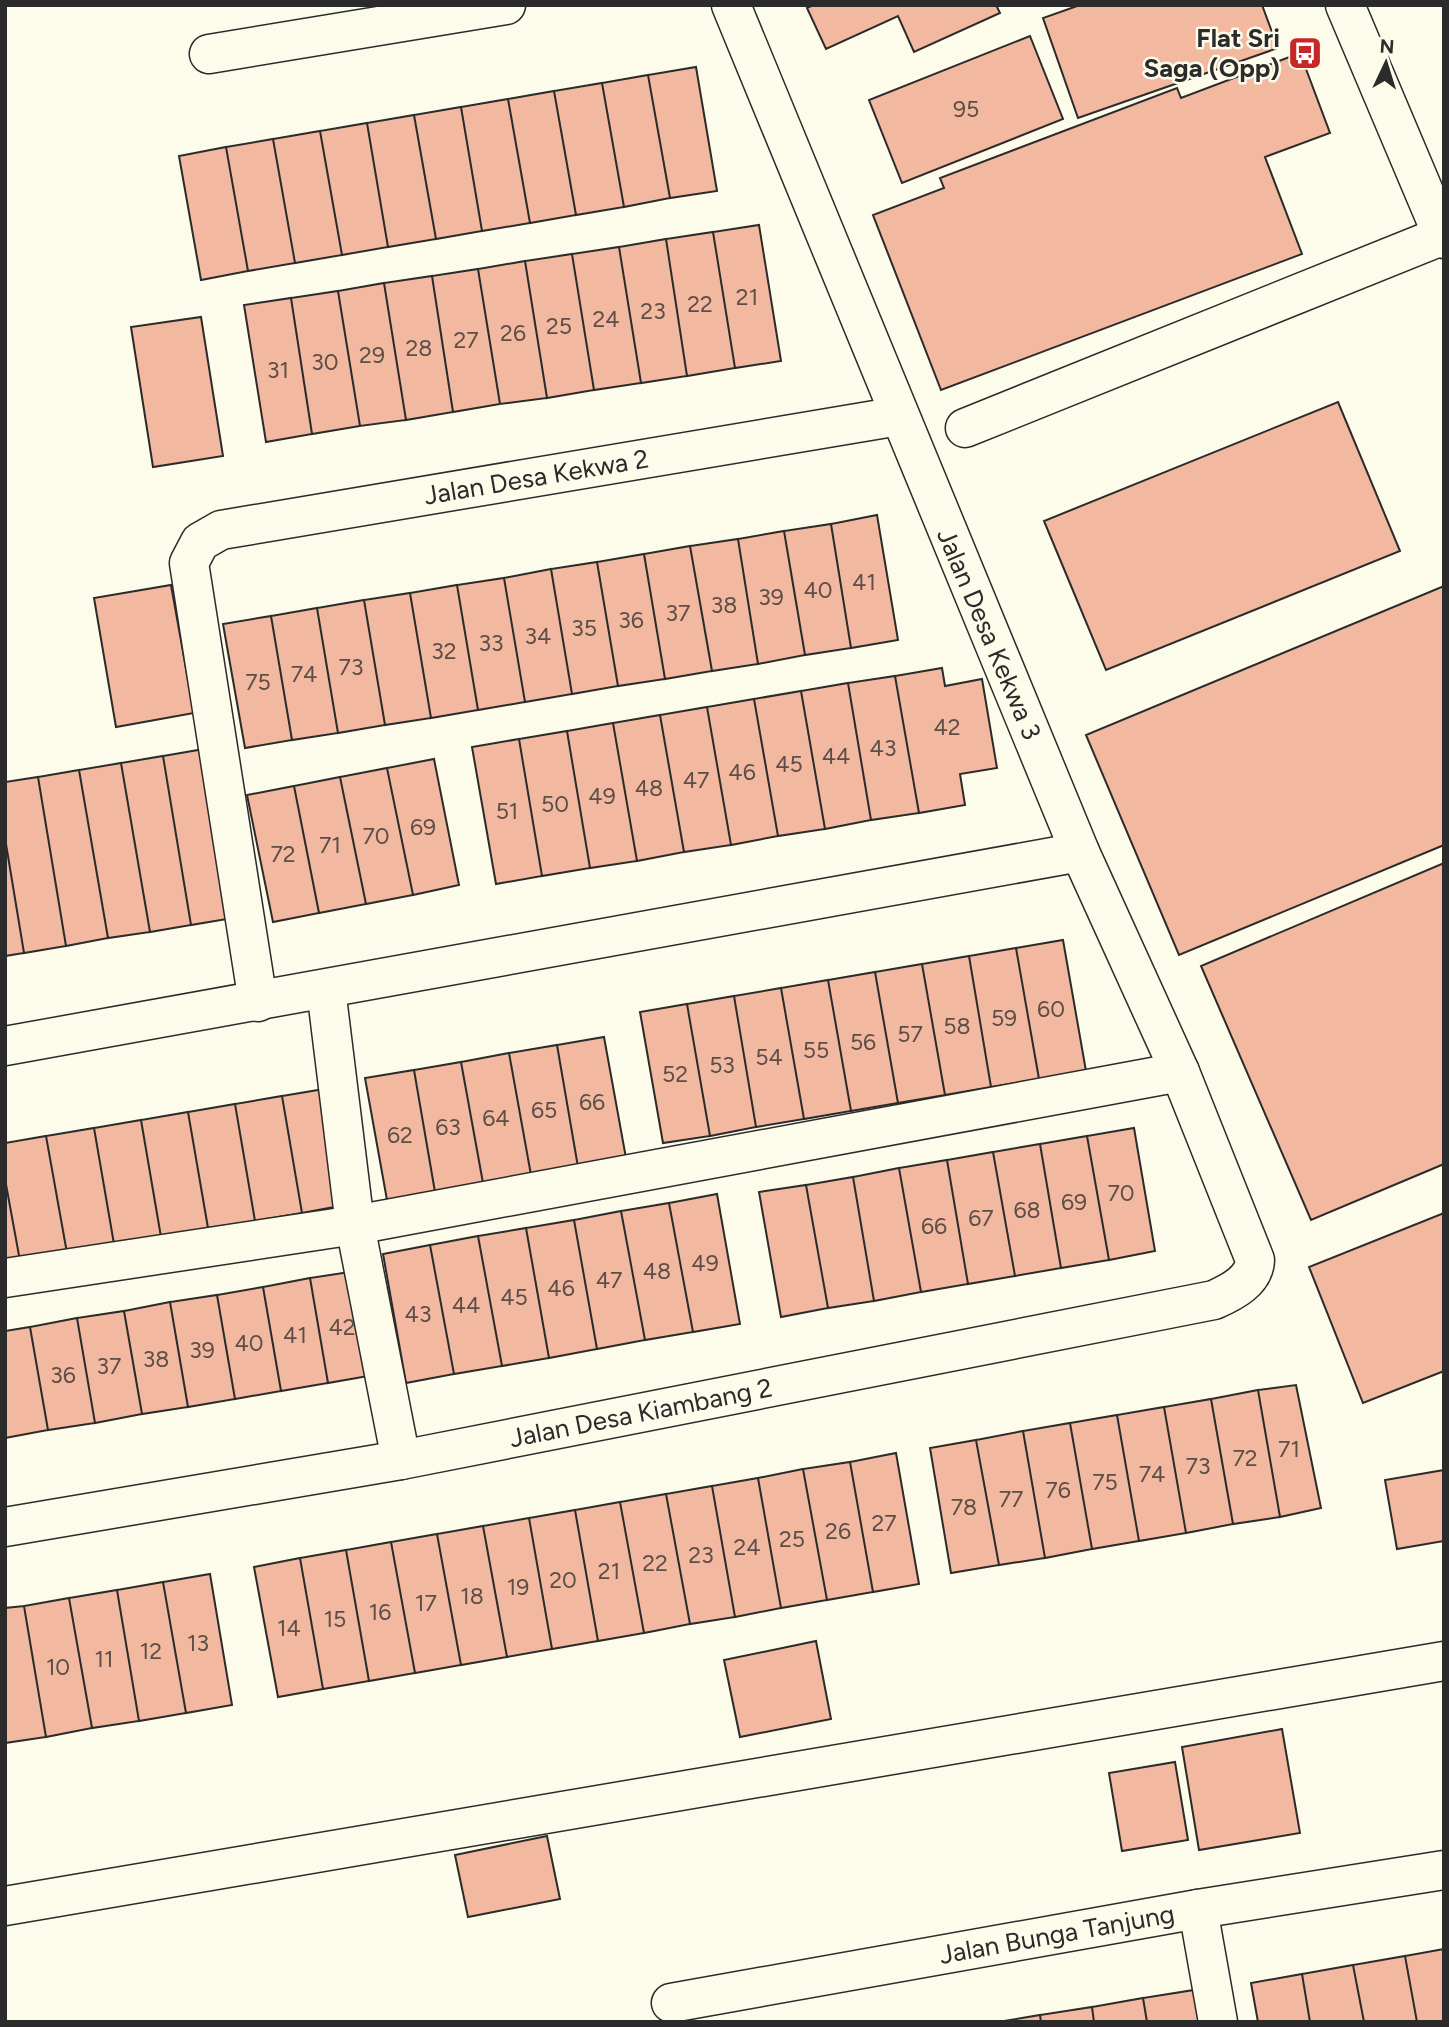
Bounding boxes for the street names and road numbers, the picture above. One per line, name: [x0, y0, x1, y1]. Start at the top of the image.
street label: Jalan Desa Kekwa 2: [422, 442, 651, 512]
street label: Jalan Desa Kekwa 3: [930, 523, 1048, 745]
street label: Jalan Desa Kiambang 2: [507, 1371, 775, 1454]
street label: Jalan Bunga Tanjung: [937, 1897, 1177, 1971]

